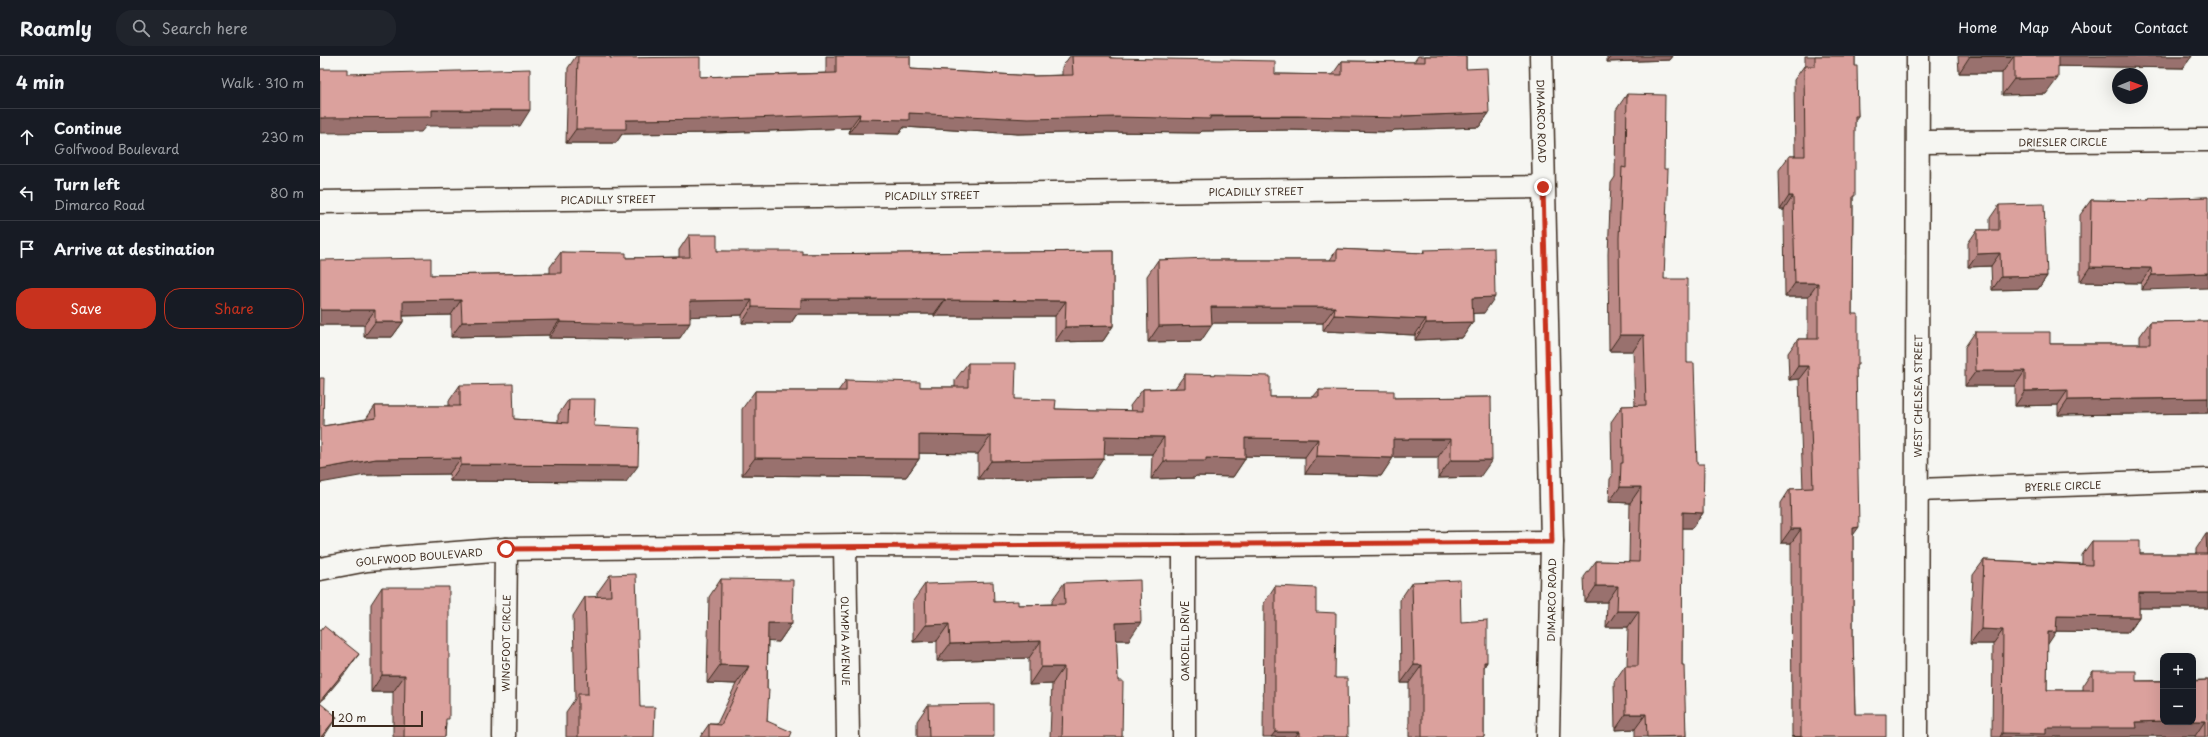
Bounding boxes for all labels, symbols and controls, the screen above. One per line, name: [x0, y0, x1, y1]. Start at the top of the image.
search box: [116, 10, 396, 46]
text: Roamly: [20, 14, 92, 42]
text: Search here: [162, 16, 248, 39]
icon: search: [130, 17, 152, 39]
text: Home: [1958, 17, 1997, 38]
text: Map: [2019, 17, 2049, 38]
text: About: [2071, 17, 2112, 38]
text: Contact: [2134, 17, 2188, 38]
north arrow: [2112, 68, 2148, 104]
text: 4 min: [16, 69, 64, 95]
text: Walk · 310 m: [221, 73, 304, 92]
street label: DIMARCO ROAD: [1534, 79, 1551, 163]
text: Continue: [54, 116, 122, 139]
icon: ahead: [16, 126, 38, 148]
text: 230 m: [262, 127, 304, 146]
street label: DRIESLER CIRCLE: [2018, 133, 2108, 149]
text: Golfwood Boulevard: [54, 139, 179, 158]
text: Turn left: [54, 172, 120, 195]
route end: [1534, 178, 1552, 196]
icon: left: [16, 182, 38, 204]
street label: PICADILLY STREET: [1208, 182, 1304, 199]
text: 80 m: [270, 183, 304, 202]
street label: PICADILLY STREET: [884, 186, 980, 203]
street label: PICADILLY STREET: [560, 190, 656, 207]
text: Dimarco Road: [54, 195, 145, 214]
text: Arrive at destination: [54, 237, 215, 260]
icon: arrive: [16, 238, 38, 260]
button: Save: [16, 288, 156, 329]
button: Share: [164, 288, 304, 329]
street label: WEST CHELSEA STREET: [1909, 334, 1925, 458]
street label: BYERLE CIRCLE: [2024, 476, 2102, 494]
route start: [497, 540, 515, 558]
street label: GOLFWOOD BOULEVARD: [354, 543, 483, 570]
street label: DIMARCO ROAD: [1543, 558, 1559, 642]
street label: WINGFOOT CIRCLE: [497, 594, 513, 692]
street label: OLYMPIA AVENUE: [838, 596, 855, 686]
street label: OAKDELL DRIVE: [1177, 601, 1192, 681]
map controls: [2160, 653, 2196, 725]
button: +: [2160, 653, 2196, 689]
button: −: [2160, 689, 2196, 725]
scale bar: [332, 709, 423, 728]
text: 20 m: [338, 709, 366, 726]

